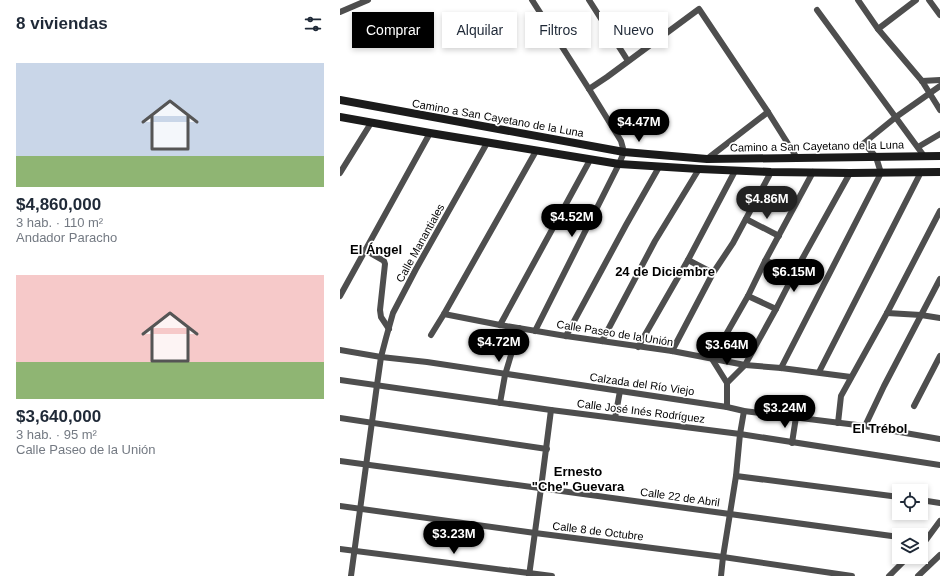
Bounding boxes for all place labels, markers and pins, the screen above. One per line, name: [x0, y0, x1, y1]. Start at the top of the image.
pin: $4.47M: [606, 109, 672, 143]
pin: $4.86M: [734, 186, 800, 220]
pin: $4.52M: [539, 204, 605, 238]
pin: $6.15M: [761, 259, 827, 293]
pin: $4.72M: [466, 329, 532, 363]
pin: $3.64M: [694, 332, 760, 366]
pin: $3.24M: [752, 395, 818, 429]
pin: $3.23M: [421, 521, 487, 555]

